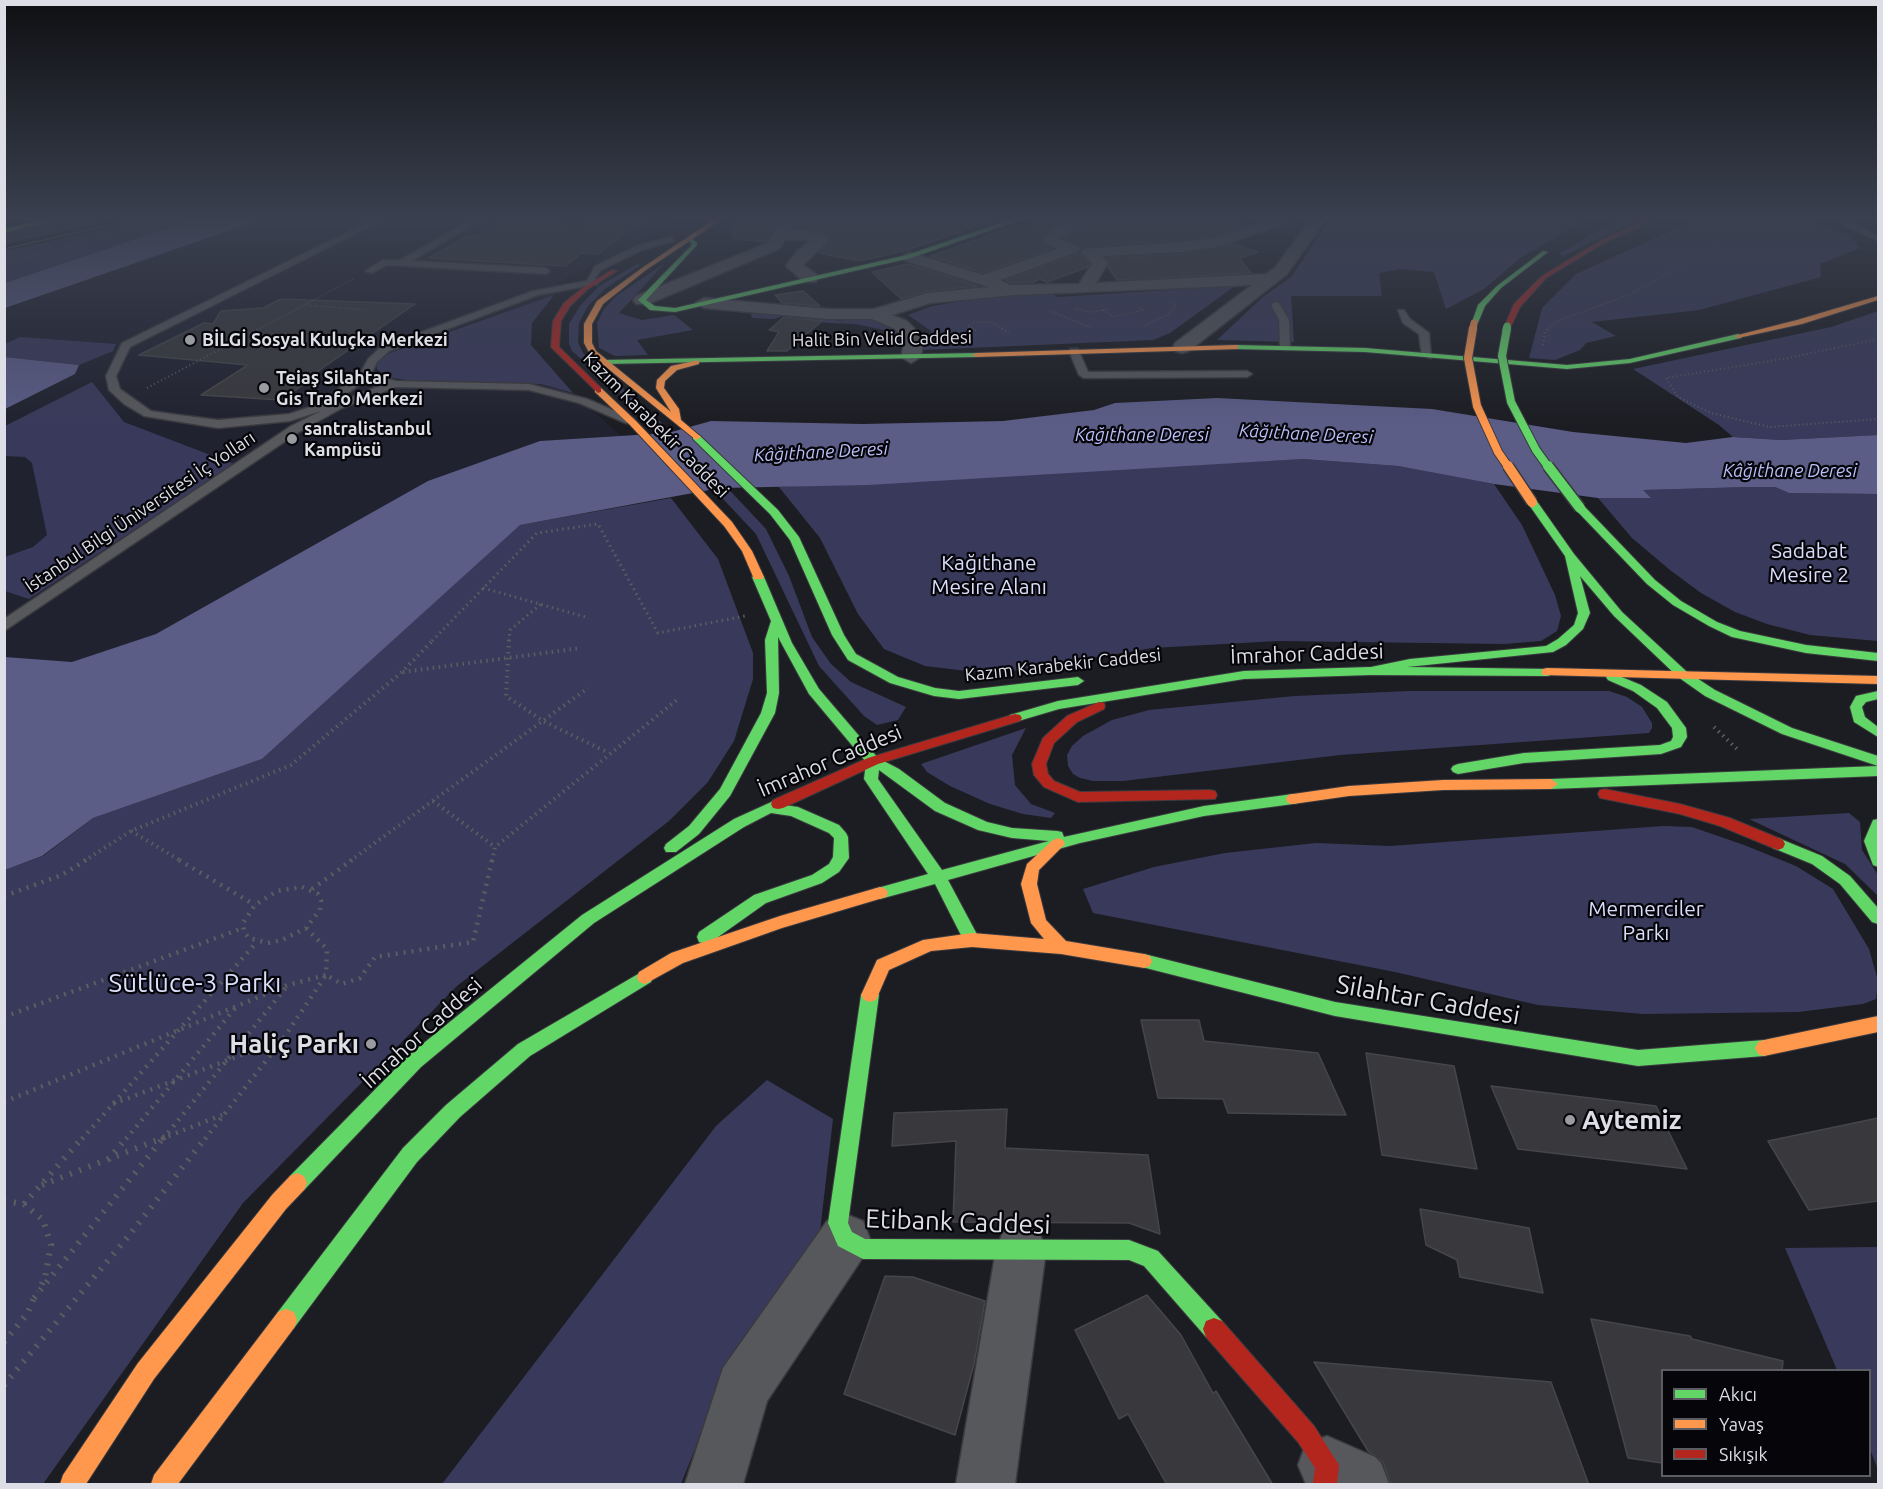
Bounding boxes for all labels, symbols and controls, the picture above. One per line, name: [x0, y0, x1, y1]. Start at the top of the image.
street label: Halit Bin Velid Caddesi: [792, 327, 972, 351]
place label: BİLGİ Sosyal Kuluçka Merkezi: [202, 329, 448, 351]
marker: BİLGİ Sosyal Kuluçka Merkezi: [183, 333, 197, 347]
street label: Kazım Karabekir Caddesi: [579, 348, 733, 502]
place label: Teiaş Silahtar Gis Trafo Merkezi: [276, 367, 423, 410]
marker: Teiaş Silahtar Gis Trafo Merkezi: [257, 381, 271, 395]
place label: santralistanbul Kampüsü: [304, 418, 431, 460]
water label: Kâğıthane Deresi: [1238, 420, 1374, 448]
water label: Kağıthane Deresi: [1075, 424, 1209, 446]
street label: İstanbul Bilgi Üniversitesi İç Yolları: [21, 427, 259, 597]
marker: santralistanbul Kampüsü: [285, 432, 299, 446]
water label: Kâğıthane Deresi: [753, 438, 889, 466]
water label: Kâğıthane Deresi: [1723, 460, 1857, 482]
park label: Sadabat Mesire 2: [1769, 538, 1849, 588]
park label: Kağıthane Mesire Alanı: [931, 550, 1047, 600]
street label: İmrahor Caddesi: [1230, 639, 1384, 669]
street label: Kazım Karabekir Caddesi: [964, 644, 1162, 686]
street label: İmrahor Caddesi: [755, 719, 905, 803]
park label: Mermerciler Parkı: [1588, 896, 1704, 946]
park label: Sütlüce-3 Parkı: [109, 967, 281, 999]
street label: Silahtar Caddesi: [1334, 968, 1522, 1032]
street label: İmrahor Caddesi: [357, 972, 487, 1094]
place label: Haliç Parkı: [229, 1028, 359, 1060]
marker: Haliç Parkı: [364, 1037, 378, 1051]
place label: Aytemiz: [1582, 1104, 1682, 1136]
marker: Aytemiz: [1563, 1113, 1577, 1127]
street label: Etibank Caddesi: [865, 1203, 1051, 1241]
legend: [1661, 1369, 1871, 1477]
text: Akıcı: [1719, 1384, 1757, 1404]
text: Yavaş: [1719, 1414, 1764, 1434]
text: Sıkışık: [1719, 1444, 1768, 1464]

